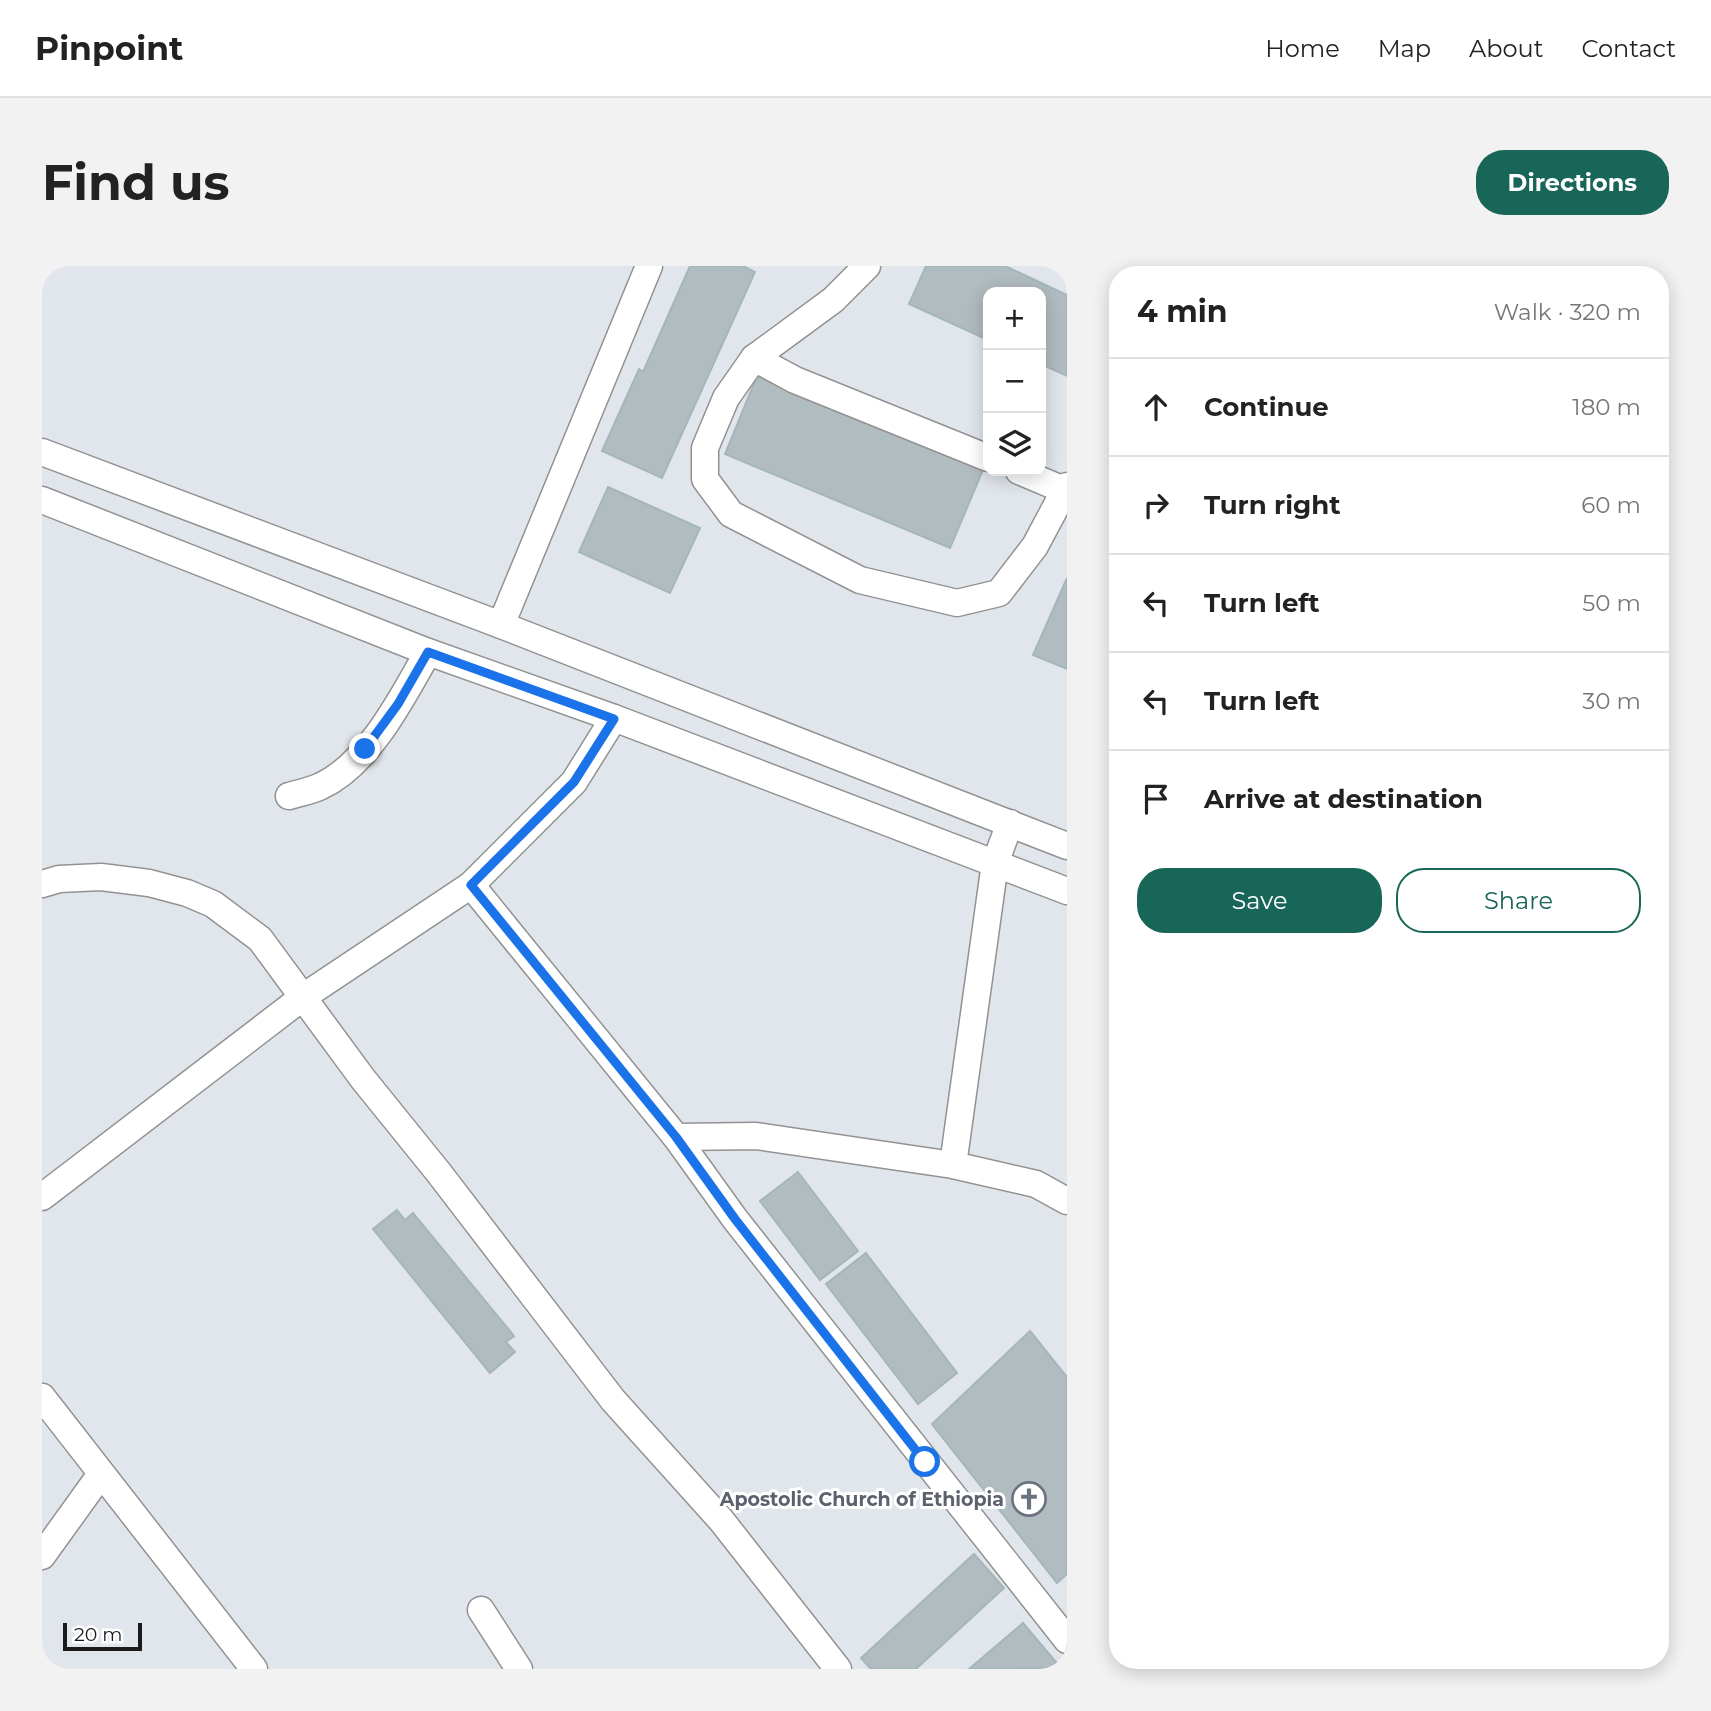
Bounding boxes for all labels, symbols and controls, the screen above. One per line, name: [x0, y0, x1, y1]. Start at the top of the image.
text: Pinpoint: [35, 28, 183, 68]
text: Home: [1265, 34, 1340, 63]
text: Map: [1378, 34, 1431, 63]
text: About: [1469, 34, 1543, 63]
text: Contact: [1581, 34, 1676, 63]
button: Directions: [1476, 150, 1669, 215]
text: Find us: [42, 153, 230, 212]
map controls: [983, 287, 1046, 476]
button: +: [983, 287, 1046, 350]
text: 4 min: [1137, 293, 1227, 330]
text: Walk · 320 m: [1494, 298, 1641, 326]
button: −: [983, 350, 1046, 413]
icon: ahead: [1137, 388, 1175, 426]
text: Continue: [1204, 391, 1329, 423]
text: 180 m: [1572, 393, 1641, 421]
button: layers: [983, 413, 1046, 476]
icon: right: [1137, 486, 1175, 524]
text: Turn right: [1204, 489, 1340, 521]
text: 60 m: [1581, 491, 1641, 519]
icon: left: [1137, 584, 1175, 622]
text: Turn left: [1204, 587, 1320, 619]
text: 50 m: [1582, 589, 1641, 617]
icon: left: [1137, 682, 1175, 720]
text: Turn left: [1204, 685, 1320, 717]
text: 30 m: [1582, 687, 1641, 715]
route end: [349, 733, 380, 764]
icon: arrive: [1137, 780, 1175, 818]
text: Arrive at destination: [1204, 783, 1483, 815]
button: Save: [1137, 868, 1382, 933]
button: Share: [1396, 868, 1641, 933]
route start: [909, 1446, 940, 1477]
church icon: Apostolic Church of Ethiopia: [1010, 1480, 1048, 1518]
place label: Apostolic Church of Ethiopia: [719, 1488, 1004, 1511]
scale bar: [63, 1620, 142, 1652]
text: 20 m: [74, 1623, 122, 1646]

